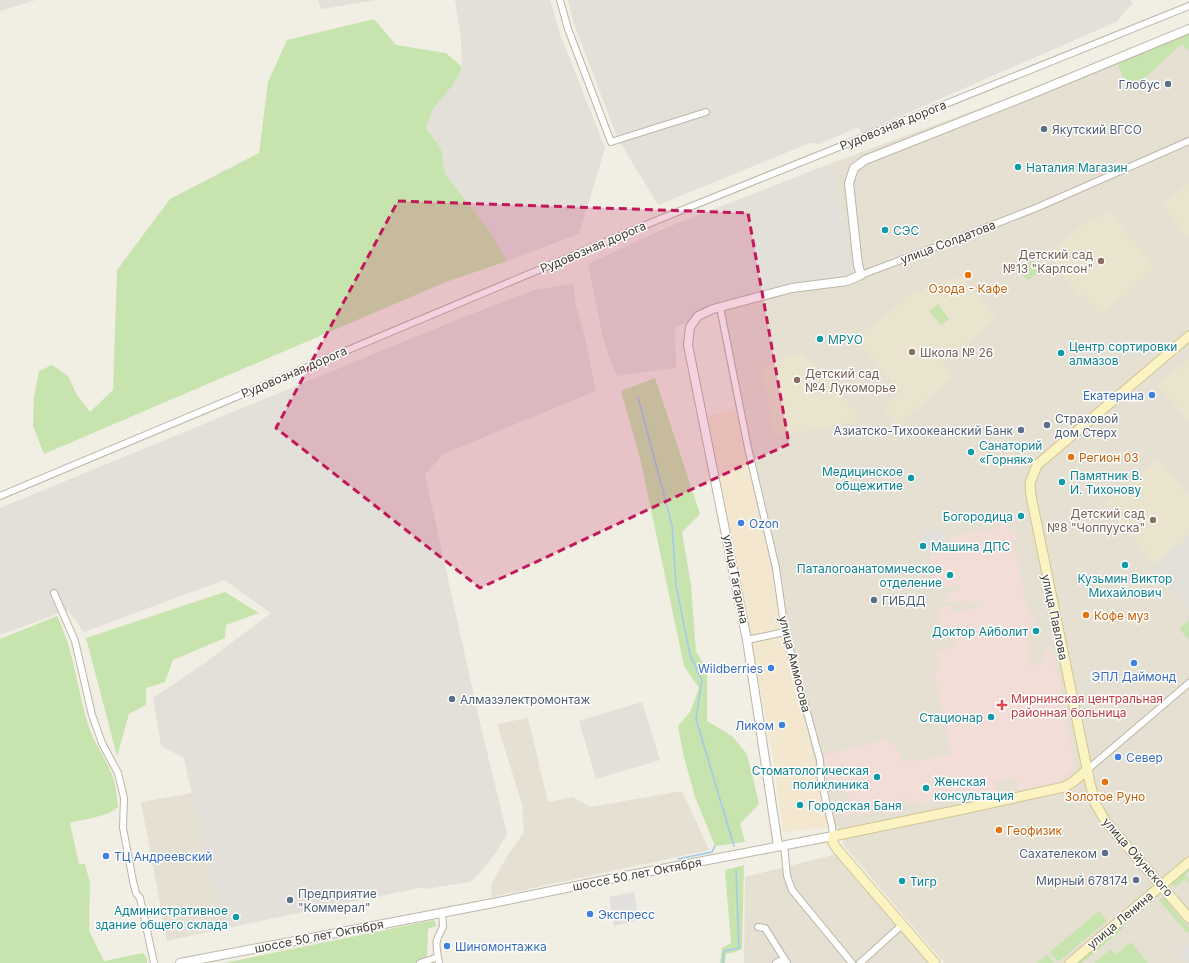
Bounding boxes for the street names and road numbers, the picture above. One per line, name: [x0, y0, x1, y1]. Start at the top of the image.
street label: Рудовозная дорога: [838, 97, 948, 153]
street label: улица Солдатова: [898, 217, 998, 267]
street label: Рудовозная дорога: [538, 218, 648, 276]
street label: Рудовозная дорога: [239, 343, 349, 401]
street label: улица Гагарина: [720, 533, 752, 625]
street label: улица Павлова: [1039, 573, 1071, 661]
street label: улица Аммосова: [776, 614, 814, 714]
street label: улица Ойунского: [1100, 814, 1176, 900]
street label: шоссе 50 лет Октября: [571, 854, 703, 894]
street label: улица Ленина: [1084, 888, 1156, 952]
street label: шоссе 50 лет Октября: [253, 916, 385, 956]

